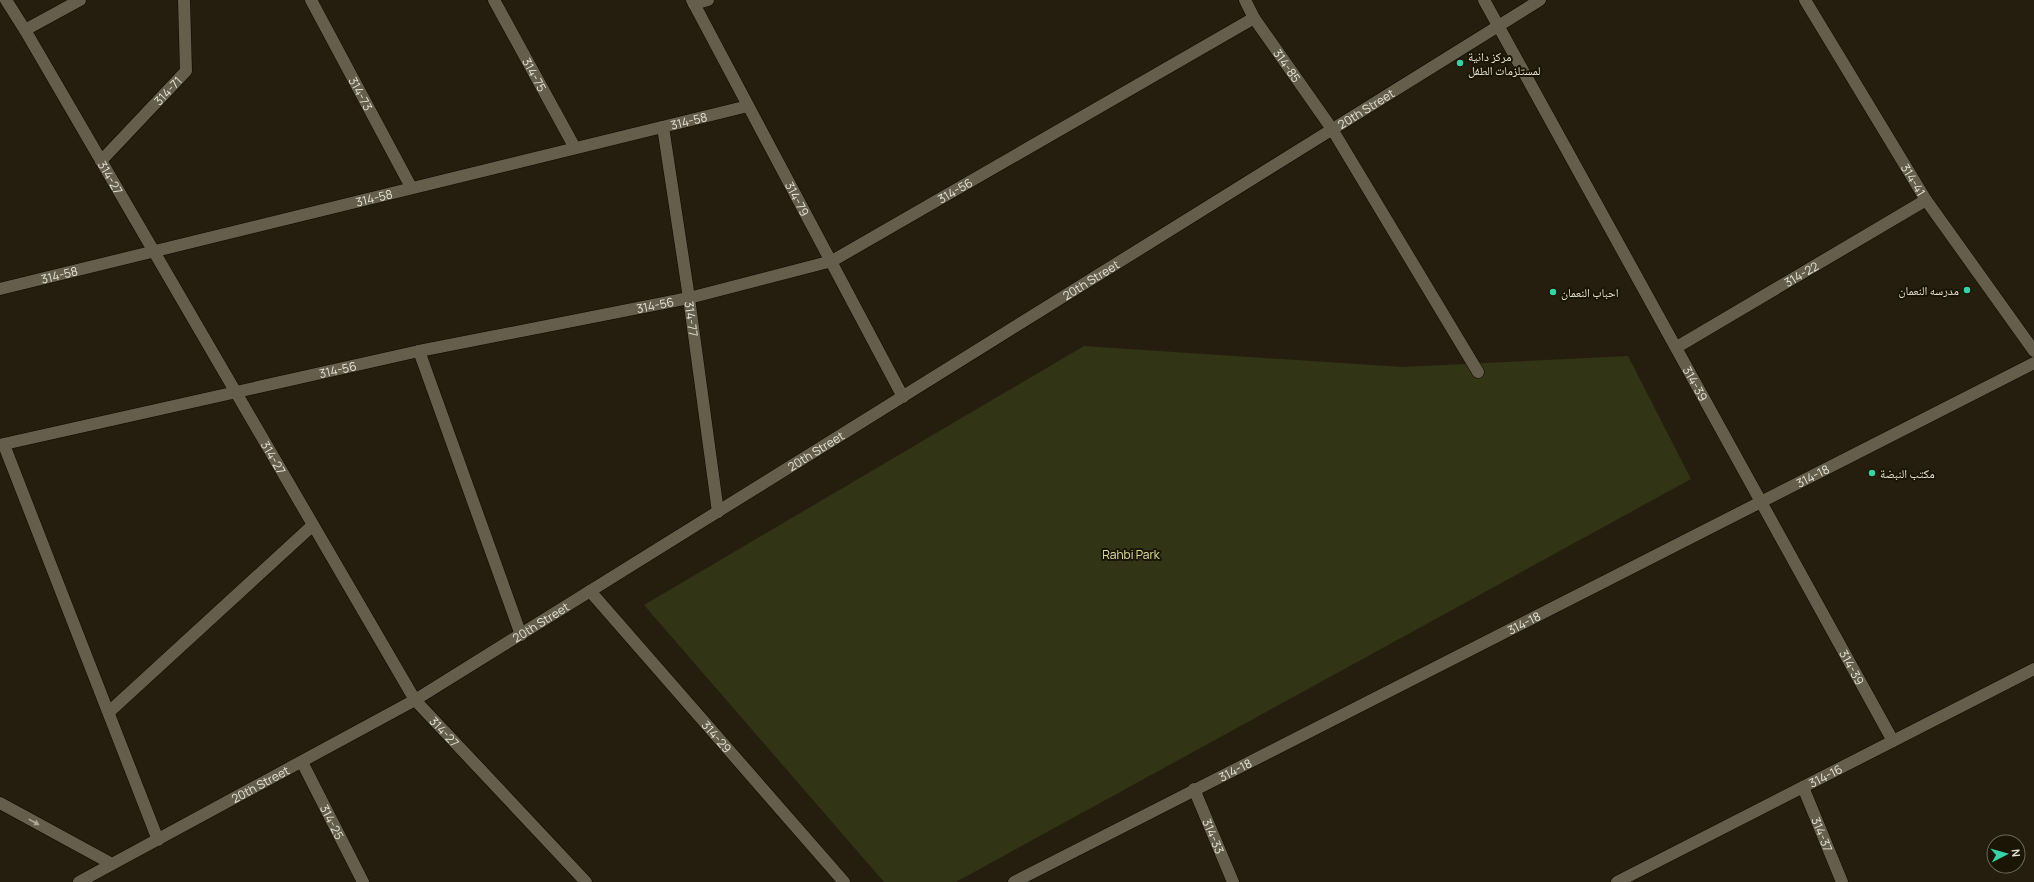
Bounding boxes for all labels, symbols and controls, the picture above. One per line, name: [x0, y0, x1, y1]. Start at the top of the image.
street label: 314-85: [1270, 45, 1305, 86]
place label: مركز دانية لمستلزمات الطفل: [1468, 48, 1540, 79]
street label: 314-75: [519, 55, 551, 95]
marker: مركز دانية لمستلزمات الطفل: [1455, 58, 1465, 68]
street label: 314-71: [150, 72, 186, 109]
street label: 314-73: [345, 74, 377, 113]
street label: 20th Street: [1334, 84, 1398, 132]
street label: 314-58: [669, 108, 709, 133]
street label: 314-27: [94, 157, 127, 197]
street label: 314-41: [1897, 160, 1930, 199]
street label: 314-56: [934, 173, 975, 207]
street label: 314-79: [781, 178, 814, 219]
street label: 314-58: [354, 185, 394, 210]
street label: 20th Street: [1059, 255, 1122, 304]
street label: 314-22: [1781, 257, 1821, 291]
street label: 314-58: [39, 262, 79, 287]
place label: مدرسه النعمان: [1899, 282, 1959, 299]
place label: احباب النعمان: [1561, 284, 1619, 301]
marker: مدرسه النعمان: [1962, 285, 1972, 295]
marker: احباب النعمان: [1548, 287, 1558, 297]
street label: 314-56: [635, 293, 675, 317]
street label: 314-77: [681, 300, 703, 338]
street label: 314-56: [317, 357, 358, 382]
street label: 314-39: [1679, 363, 1712, 404]
street label: 20th Street: [784, 427, 847, 475]
street label: 314-27: [257, 437, 290, 477]
street label: 314-18: [1793, 460, 1832, 491]
place label: مكتب النبضة: [1880, 465, 1935, 482]
marker: مكتب النبضة: [1867, 468, 1877, 478]
park label: Rahbi Park: [1102, 546, 1161, 563]
street label: 20th Street: [509, 598, 572, 646]
street label: 314-18: [1504, 607, 1543, 638]
street label: 314-39: [1836, 647, 1869, 688]
street label: 314-27: [426, 712, 463, 751]
street label: 314-29: [698, 717, 736, 756]
street label: 314-18: [1216, 754, 1255, 785]
street label: 314-16: [1806, 760, 1845, 791]
street label: 20th Street: [228, 761, 292, 807]
street label: 314-25: [316, 801, 348, 842]
street label: 314-37: [1808, 814, 1837, 854]
street label: 314-33: [1199, 816, 1229, 856]
one-way arrow: [28, 818, 40, 825]
north arrow: [1986, 834, 2026, 874]
text: N: [2009, 848, 2024, 858]

